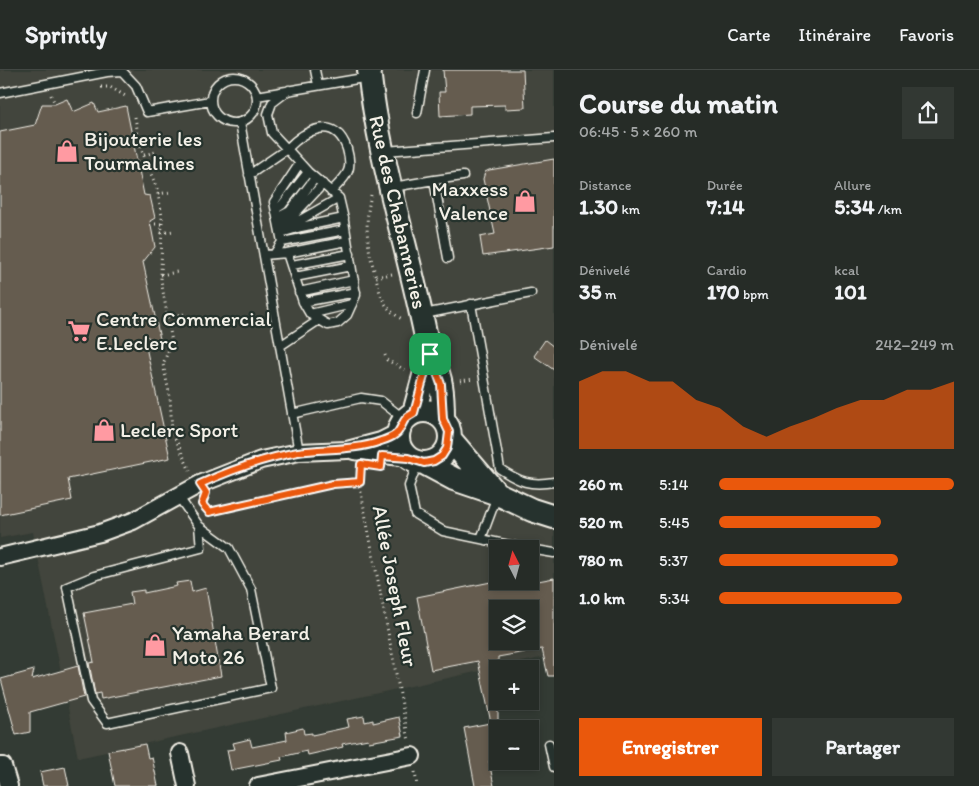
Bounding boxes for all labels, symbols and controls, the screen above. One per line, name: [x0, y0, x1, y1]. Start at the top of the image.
text: Sprintly: [25, 20, 107, 49]
text: Carte: [727, 24, 771, 46]
text: Itinéraire: [799, 24, 871, 46]
text: Favoris: [899, 24, 954, 46]
text: Course du matin: [579, 86, 778, 120]
button: share: [902, 87, 954, 139]
street label: Rue des Chabanneries: [364, 113, 433, 311]
text: 06:45 · 5 × 260 m: [579, 122, 698, 141]
place label: Bijouterie les Tourmalines: [84, 126, 202, 175]
shop icon: Bijouterie les Tourmalines: [54, 138, 80, 164]
place label: Maxxess Valence: [431, 176, 508, 225]
text: Distance: [579, 177, 631, 194]
text: Durée: [707, 177, 743, 194]
text: Allure: [834, 177, 871, 194]
shop icon: Maxxess Valence: [512, 188, 538, 214]
text: 1.30: [579, 194, 618, 219]
text: 7:14: [707, 194, 745, 219]
text: 5:34: [834, 194, 875, 219]
text: km: [618, 201, 640, 218]
text: /km: [875, 201, 902, 218]
text: Dénivelé: [579, 262, 630, 279]
text: Cardio: [707, 262, 747, 279]
text: kcal: [834, 262, 859, 279]
text: 35: [579, 279, 601, 304]
text: 170: [707, 279, 740, 304]
text: 101: [834, 279, 867, 304]
text: m: [601, 286, 616, 303]
text: bpm: [740, 286, 769, 303]
place label: Centre Commercial E.Leclerc: [96, 306, 271, 355]
supermarket icon: Centre Commercial E.Leclerc: [66, 318, 92, 344]
pin: [409, 333, 451, 375]
text: Dénivelé: [579, 335, 638, 354]
text: 242–249 m: [875, 335, 954, 354]
icon: arrive: [416, 340, 444, 368]
shop icon: Leclerc Sport: [91, 417, 117, 443]
place label: Leclerc Sport: [120, 417, 238, 442]
text: 260 m: [579, 475, 623, 494]
text: 5:14: [659, 475, 688, 494]
street label: Allée Joseph Fleur: [368, 503, 424, 669]
text: 520 m: [579, 513, 623, 532]
text: 5:45: [659, 513, 689, 532]
north arrow: [489, 540, 539, 590]
map controls: [489, 540, 539, 770]
text: 780 m: [579, 551, 623, 570]
text: 5:37: [659, 551, 688, 570]
text: 1.0 km: [579, 589, 625, 608]
text: 5:34: [659, 589, 690, 608]
button: layers: [489, 600, 539, 650]
place label: Yamaha Berard Moto 26: [172, 620, 310, 669]
shop icon: Yamaha Berard Moto 26: [142, 632, 168, 658]
button: +: [489, 660, 539, 710]
button: Enregistrer: [579, 718, 762, 776]
button: Partager: [772, 718, 954, 776]
button: −: [489, 720, 539, 770]

